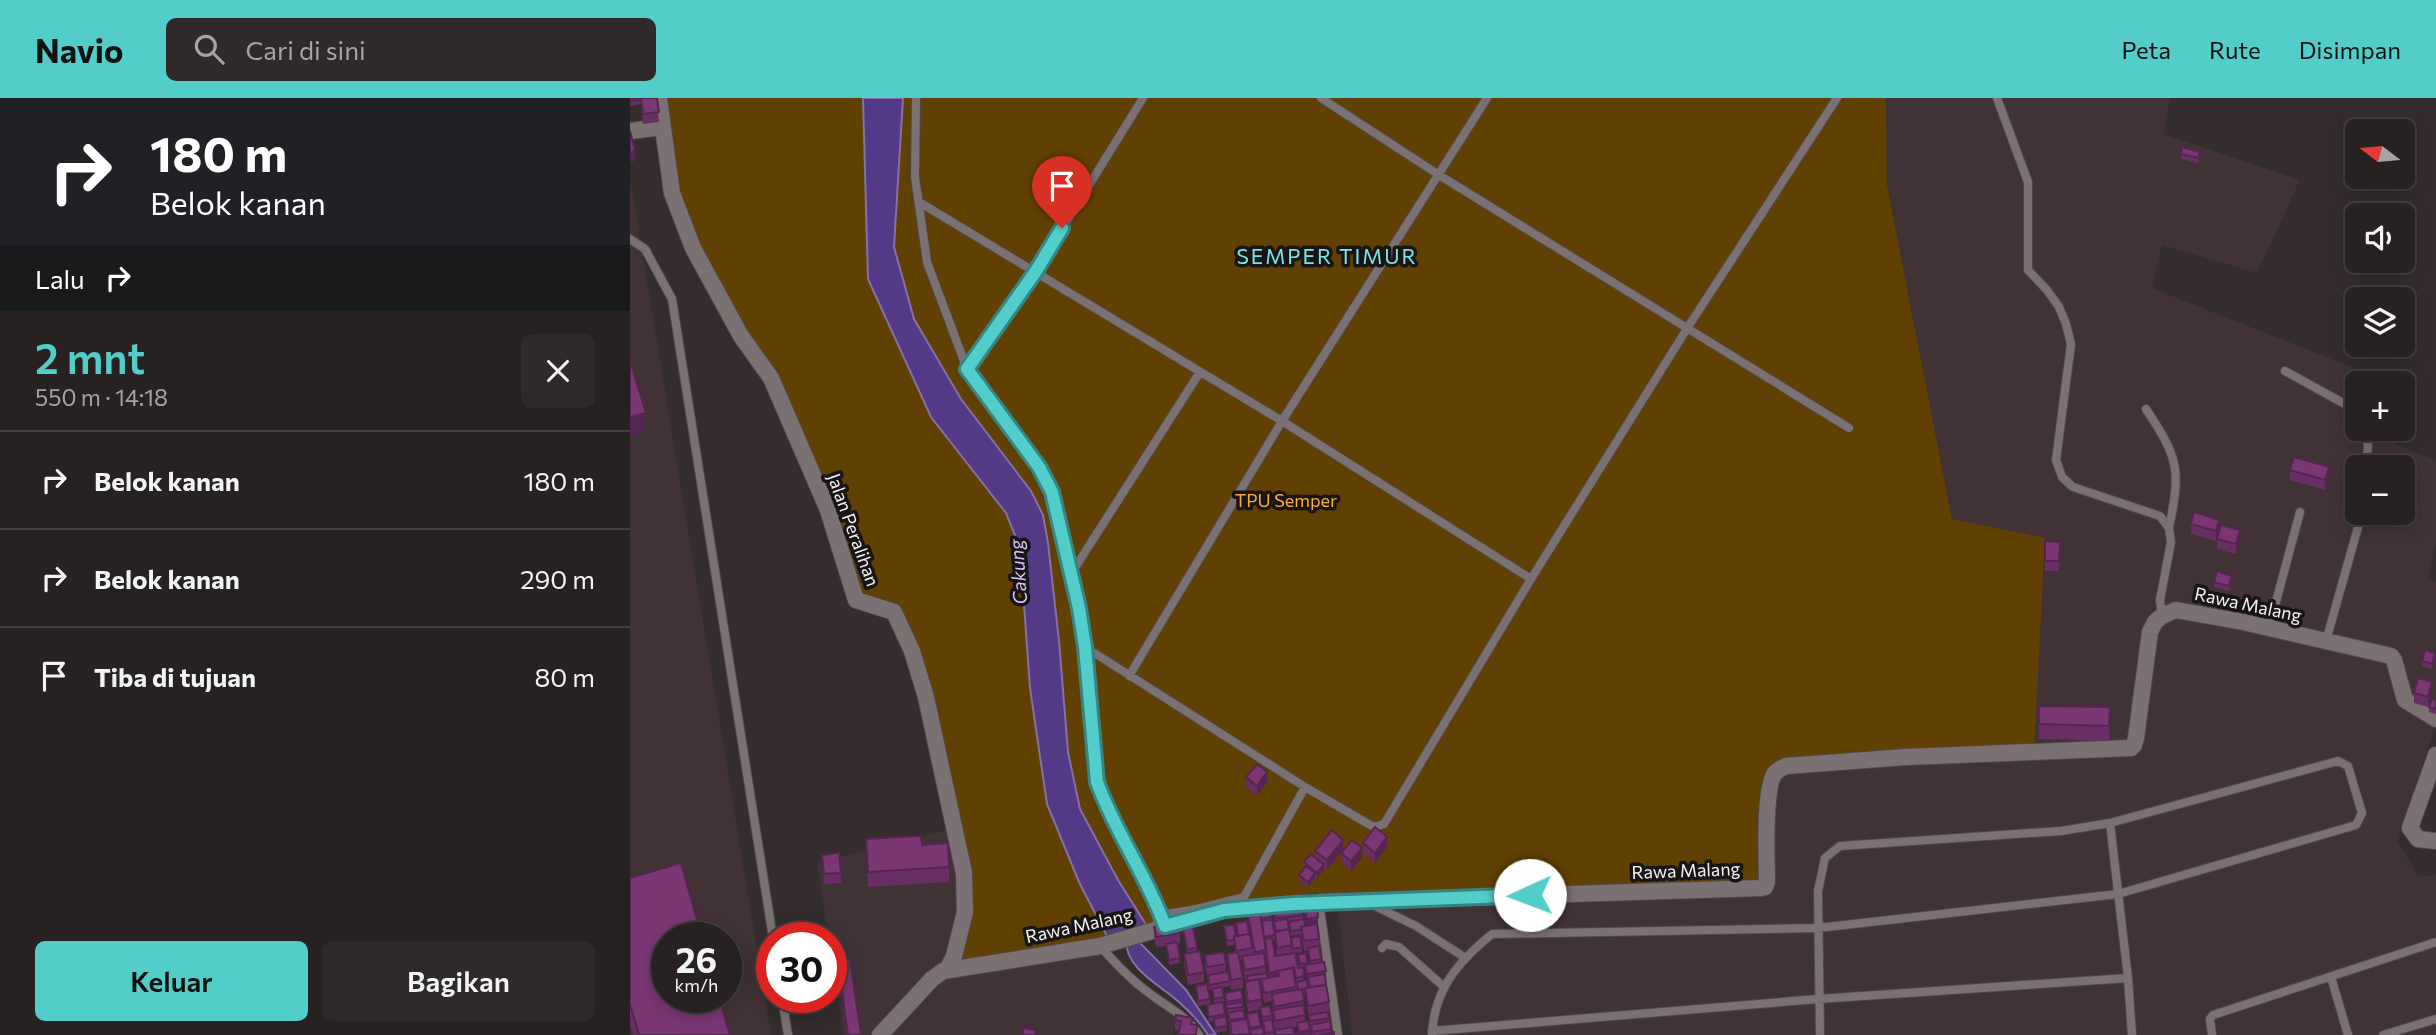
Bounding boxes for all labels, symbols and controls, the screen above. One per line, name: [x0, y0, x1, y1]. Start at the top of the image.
search box: [166, 18, 656, 81]
text: Navio: [35, 29, 124, 70]
icon: search: [190, 30, 228, 68]
text: Cari di sini: [246, 34, 366, 65]
text: Peta: [2121, 35, 2171, 64]
text: Rute: [2209, 35, 2261, 64]
text: Disimpan: [2299, 35, 2401, 64]
north arrow: [2345, 119, 2415, 189]
map controls: [2345, 119, 2415, 525]
text: 180 m: [150, 122, 287, 182]
icon: right: [35, 126, 126, 217]
pin: [1032, 156, 1092, 228]
icon: arrive: [1043, 167, 1081, 205]
text: Belok kanan: [150, 182, 326, 222]
button: sound: [2345, 203, 2415, 273]
district label: SEMPER TIMUR: [1236, 243, 1418, 268]
icon: right: [99, 259, 137, 297]
text: Lalu: [35, 263, 85, 294]
button: layers: [2345, 287, 2415, 357]
text: 2 mnt: [35, 331, 145, 383]
button: close: [521, 334, 595, 408]
button: +: [2345, 371, 2415, 441]
text: 550 m · 14:18: [35, 383, 168, 411]
button: −: [2345, 455, 2415, 525]
icon: right: [35, 461, 73, 499]
text: Belok kanan: [94, 465, 240, 496]
text: 180 m: [523, 465, 595, 496]
street label: Jalan Peralihan: [823, 470, 885, 589]
park label: TPU Semper: [1235, 489, 1337, 511]
water label: Cakung: [1004, 538, 1031, 605]
icon: right: [35, 559, 73, 597]
text: Belok kanan: [94, 563, 240, 594]
text: 290 m: [520, 563, 595, 594]
street label: Rawa Malang: [2193, 582, 2304, 626]
icon: arrive: [35, 657, 73, 695]
text: Tiba di tujuan: [94, 661, 256, 692]
text: 80 m: [535, 661, 595, 692]
street label: Rawa Malang: [1631, 857, 1741, 883]
position arrow: [1493, 858, 1567, 932]
street label: Rawa Malang: [1023, 903, 1135, 947]
speed limit sign: 30: [756, 922, 847, 1013]
text: 26: [676, 937, 717, 980]
button: Keluar: [35, 941, 308, 1021]
button: Bagikan: [322, 941, 595, 1021]
text: km/h: [675, 974, 718, 996]

